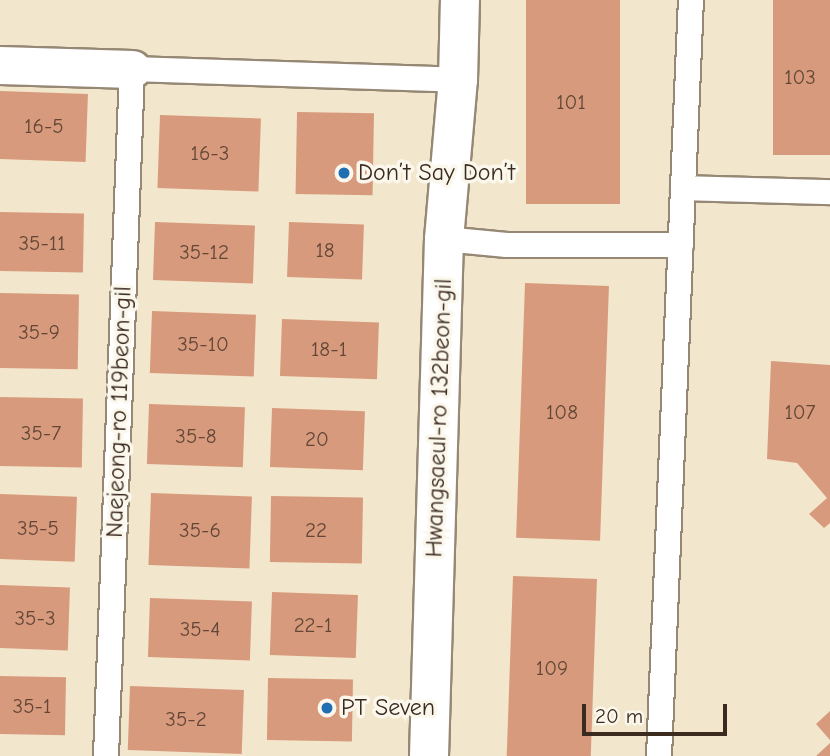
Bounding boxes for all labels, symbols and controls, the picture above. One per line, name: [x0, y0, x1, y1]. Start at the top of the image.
house number: 103: [784, 64, 816, 90]
house number: 101: [556, 89, 586, 115]
house number: 16-5: [24, 113, 64, 139]
house number: 16-3: [191, 140, 229, 166]
place label: Don’t Say Don’t: [358, 159, 515, 187]
marker: Don’t Say Don’t: [336, 165, 352, 181]
house number: 35-11: [18, 230, 66, 256]
house number: 18: [315, 237, 335, 263]
house number: 35-12: [179, 239, 229, 265]
street label: Hwangsaeul-ro 132beon-gil: [420, 278, 458, 558]
street label: Naejeong-ro 119beon-gil: [100, 286, 138, 538]
house number: 35-9: [18, 319, 60, 345]
house number: 35-10: [177, 331, 229, 357]
house number: 18-1: [311, 336, 347, 362]
house number: 108: [546, 399, 578, 425]
house number: 107: [784, 399, 816, 425]
house number: 35-7: [21, 420, 61, 446]
house number: 35-8: [175, 423, 217, 449]
house number: 20: [305, 426, 329, 452]
house number: 35-5: [17, 515, 59, 541]
house number: 35-6: [179, 517, 221, 543]
house number: 22: [305, 517, 327, 543]
house number: 35-3: [14, 605, 56, 631]
house number: 22-1: [294, 612, 332, 638]
house number: 35-4: [180, 616, 220, 642]
house number: 109: [536, 655, 568, 681]
scale bar: [585, 690, 730, 734]
house number: 35-1: [13, 693, 51, 719]
place label: PT Seven: [341, 694, 435, 722]
marker: PT Seven: [319, 700, 335, 716]
text: 20 m: [595, 704, 643, 728]
house number: 35-2: [165, 706, 207, 732]

